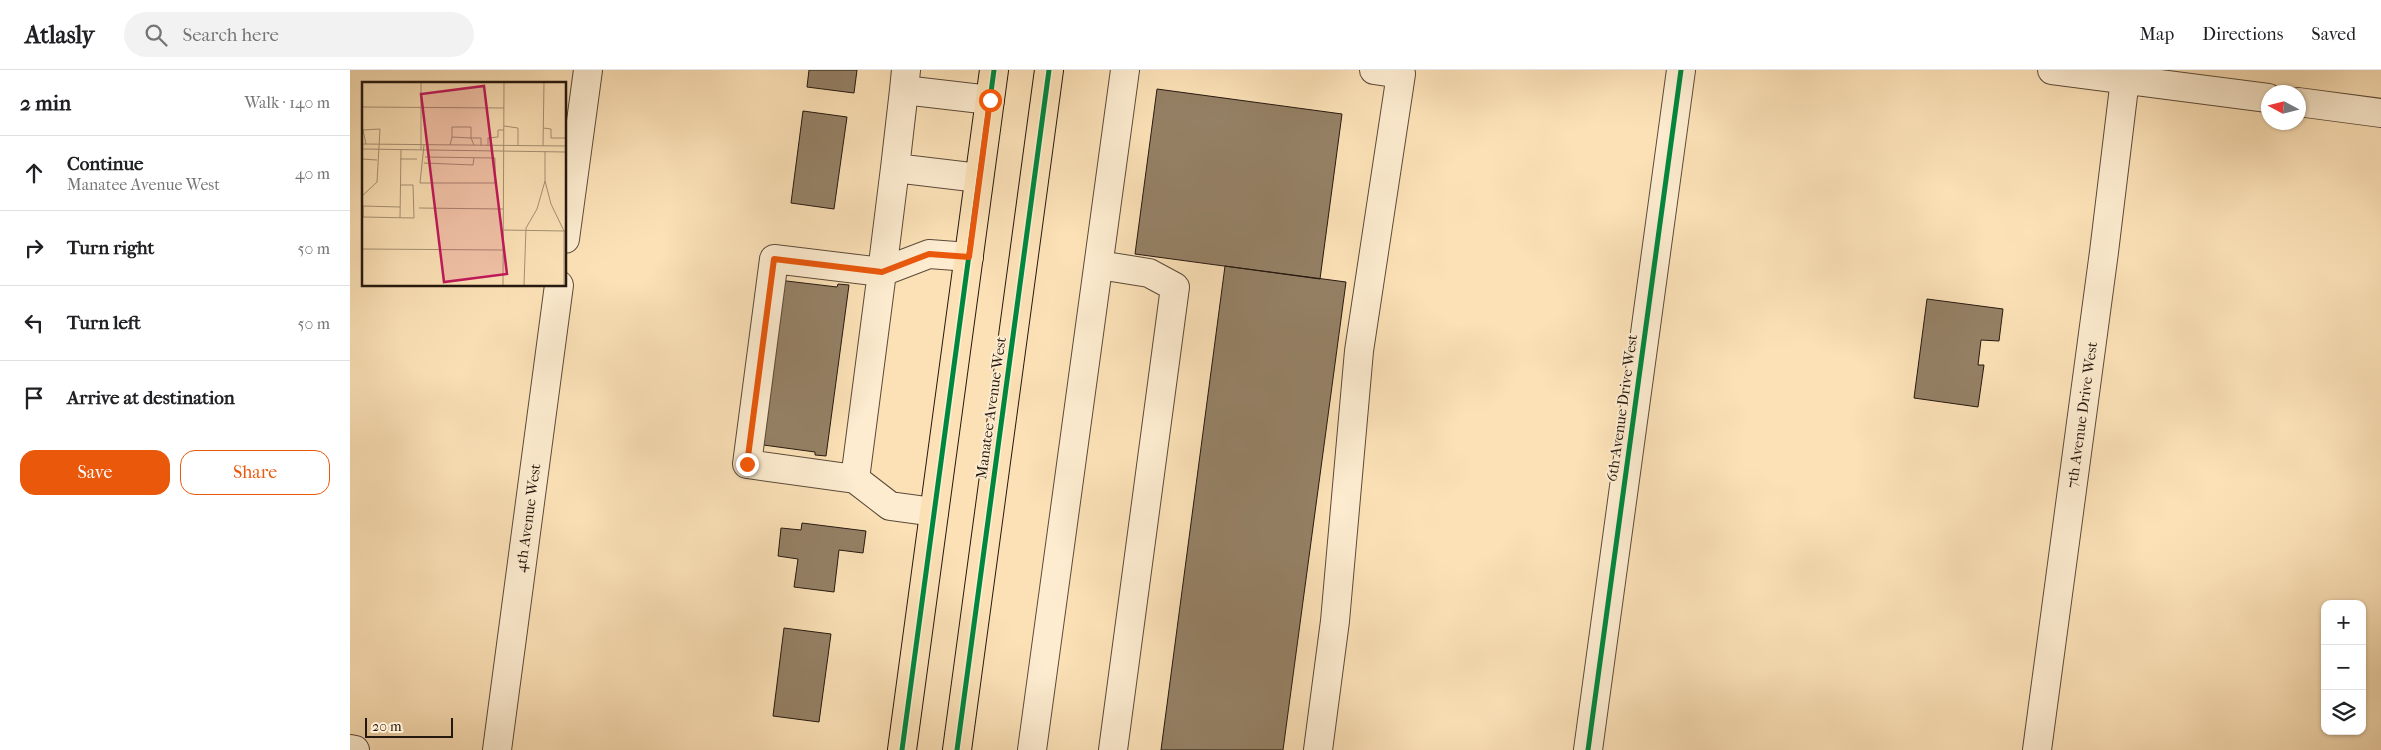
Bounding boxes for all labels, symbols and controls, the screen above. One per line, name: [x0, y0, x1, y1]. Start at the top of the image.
search box: [124, 12, 474, 57]
text: Atlasly: [25, 21, 94, 49]
icon: search: [142, 21, 170, 49]
text: Search here: [182, 24, 279, 46]
text: Map: [2140, 24, 2174, 45]
text: Directions: [2202, 24, 2283, 45]
text: Saved: [2311, 24, 2356, 45]
inset map: [362, 82, 566, 286]
north arrow: [2261, 85, 2306, 130]
route start: [979, 89, 1002, 112]
text: 2 min: [20, 91, 71, 115]
text: Walk · 140 m: [245, 93, 330, 112]
text: Continue: [67, 153, 143, 175]
icon: ahead: [20, 159, 48, 187]
text: 40 m: [295, 164, 330, 183]
text: Manatee Avenue West: [67, 175, 220, 194]
icon: right: [20, 234, 48, 262]
text: Turn right: [67, 237, 154, 259]
text: 50 m: [298, 239, 330, 258]
icon: left: [20, 309, 48, 337]
text: Turn left: [67, 312, 141, 334]
text: 50 m: [298, 314, 330, 333]
street label: 6th Avenue Drive West: [1603, 333, 1641, 483]
street label: Manatee Avenue West: [972, 335, 1010, 480]
street label: 7th Avenue Drive West: [2063, 340, 2101, 489]
icon: arrive: [20, 384, 48, 412]
text: Arrive at destination: [67, 387, 235, 409]
button: Save: [20, 450, 170, 495]
button: Share: [180, 450, 330, 495]
route end: [736, 453, 759, 476]
street label: 4th Avenue West: [511, 462, 545, 573]
map controls: [2321, 600, 2366, 735]
button: +: [2321, 600, 2366, 645]
button: −: [2321, 645, 2366, 690]
button: layers: [2321, 690, 2366, 735]
scale bar: [365, 715, 452, 738]
text: 20 m: [372, 718, 402, 735]

